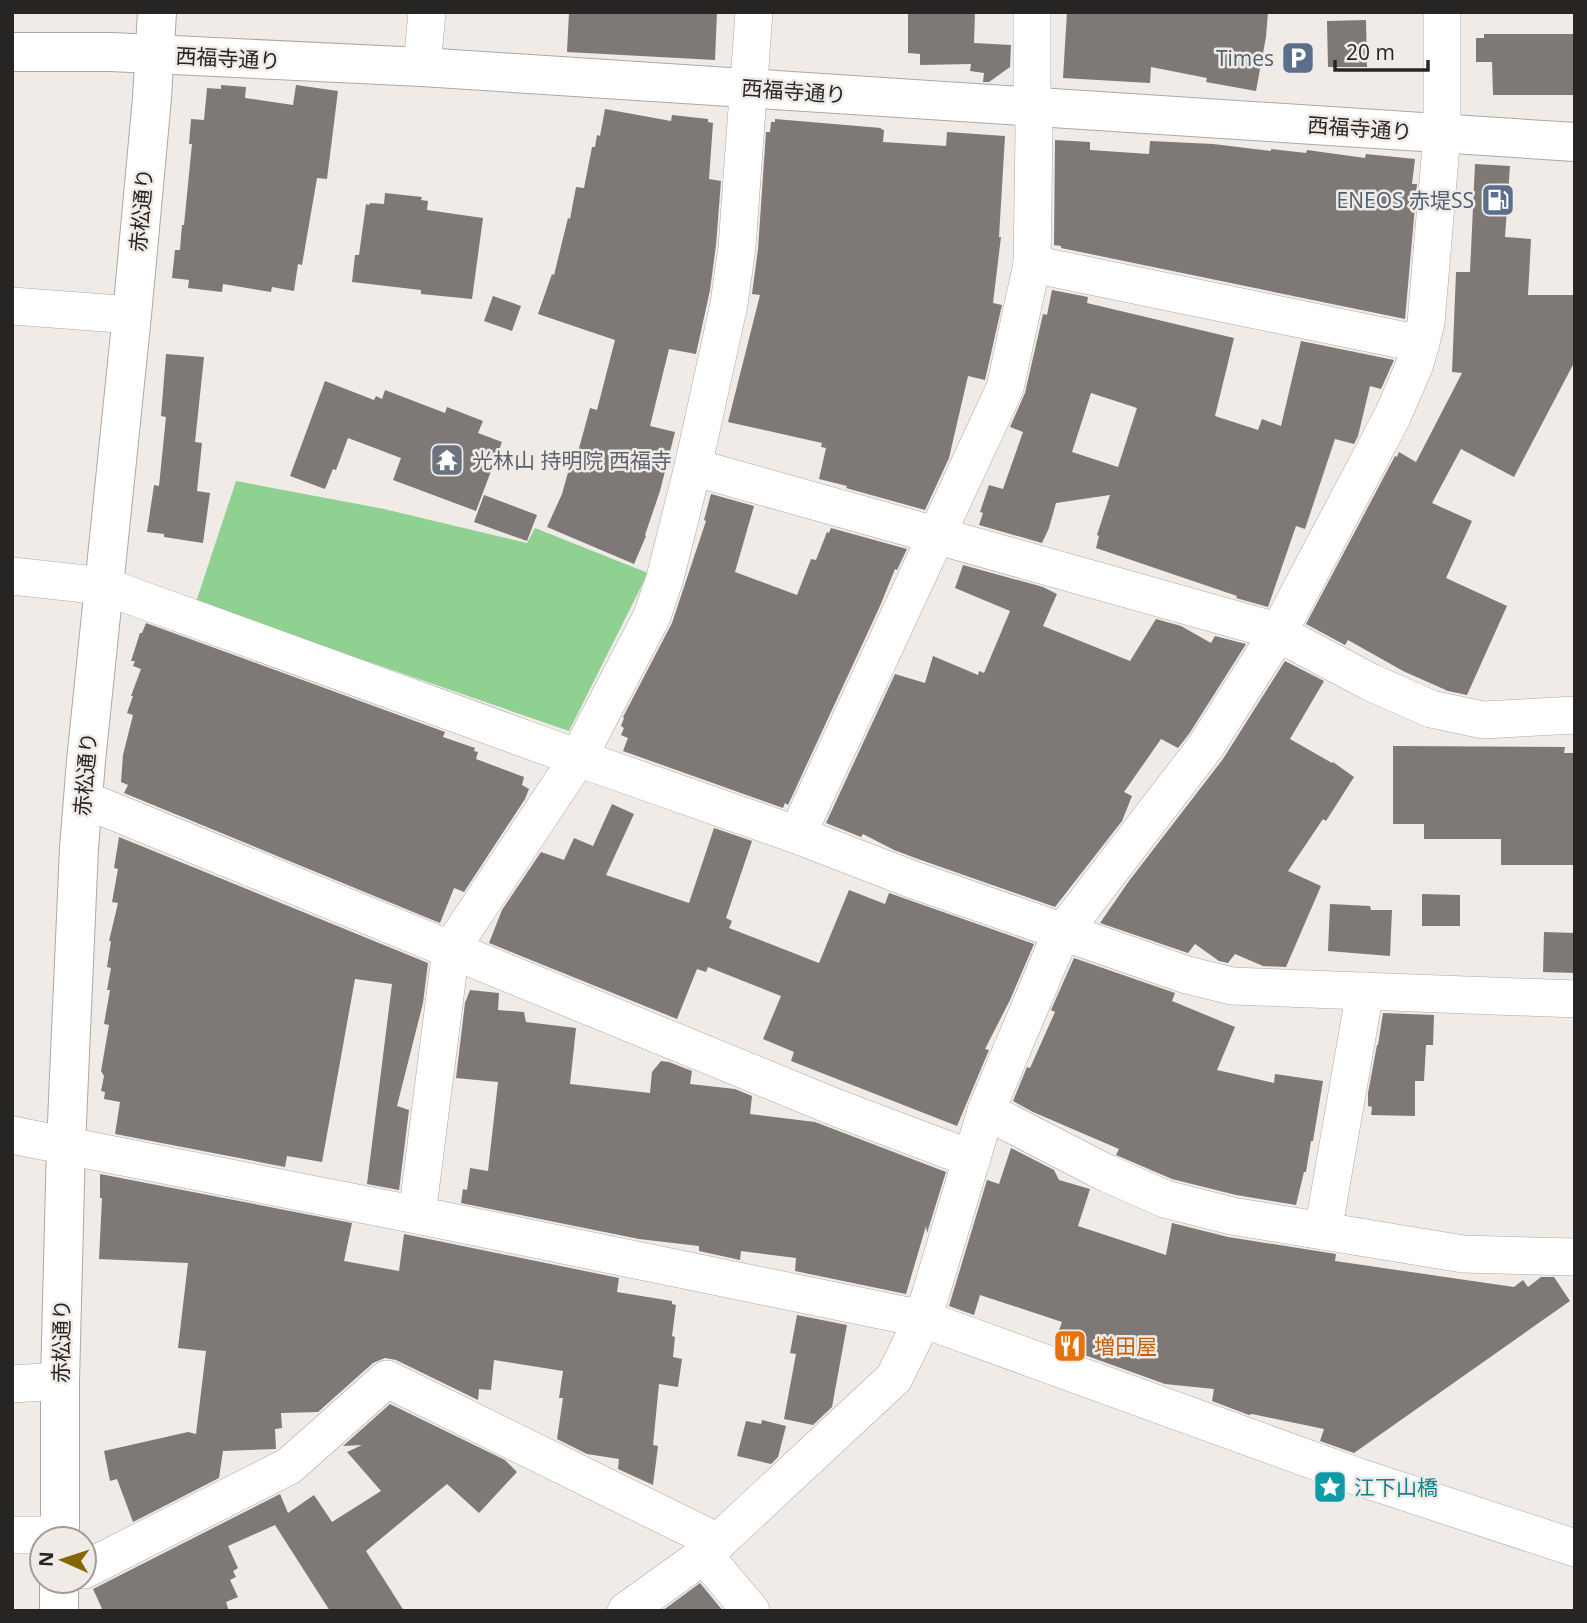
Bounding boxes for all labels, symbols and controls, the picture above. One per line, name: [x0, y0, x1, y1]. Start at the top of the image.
scale bar: [1335, 28, 1428, 72]
text: 20 m: [1346, 38, 1395, 66]
parking icon: Times: [1279, 39, 1317, 77]
street label: 西福寺通り: [175, 41, 281, 75]
place label: Times: [1216, 44, 1274, 72]
street label: 西福寺通り: [741, 73, 847, 109]
street label: 西福寺通り: [1307, 110, 1413, 146]
street label: 赤松通り: [123, 167, 159, 253]
fuel station icon: ENEOS 赤堤SS: [1479, 181, 1517, 219]
place label: ENEOS 赤堤SS: [1337, 186, 1474, 214]
temple icon: 光林山 持明院 西福寺: [428, 441, 466, 479]
place label: 光林山 持明院 西福寺: [472, 446, 672, 474]
street label: 赤松通り: [67, 731, 103, 817]
street label: 赤松通り: [46, 1299, 76, 1383]
restaurant icon: 増田屋: [1051, 1327, 1089, 1365]
place label: 増田屋: [1094, 1332, 1157, 1360]
place icon: 江下山橋: [1311, 1468, 1349, 1506]
place label: 江下山橋: [1354, 1473, 1438, 1501]
north arrow: [28, 1525, 98, 1595]
text: N: [33, 1551, 59, 1568]

